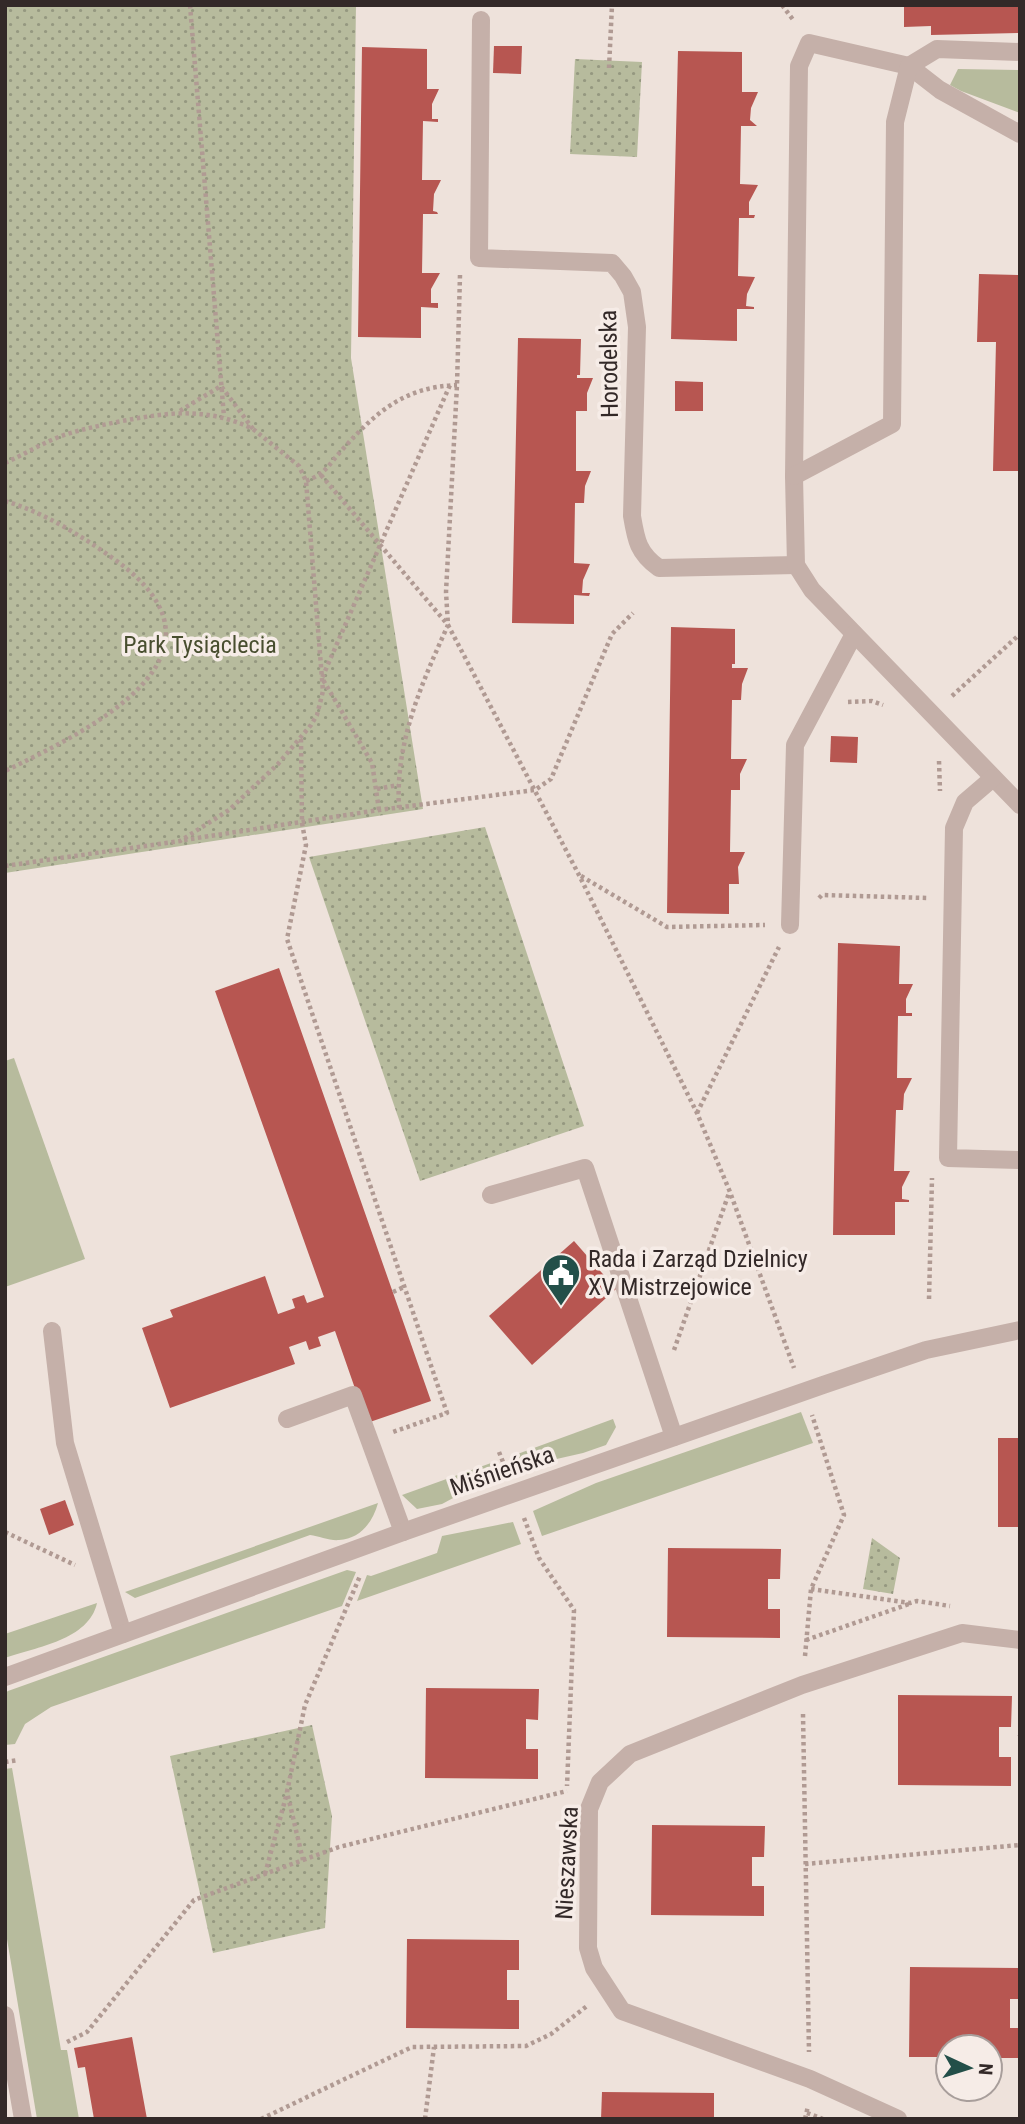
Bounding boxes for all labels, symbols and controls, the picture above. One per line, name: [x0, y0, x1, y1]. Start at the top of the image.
street label: Horodelska: [594, 310, 624, 418]
park label: Park Tysiąclecia: [123, 631, 277, 659]
place label: Rada i Zarząd Dzielnicy XV Mistrzejowice: [588, 1245, 808, 1301]
public building icon: Rada i Zarząd Dzielnicy XV Mistrzejowice: [540, 1252, 582, 1307]
street label: Miśnieńska: [446, 1440, 558, 1502]
street label: Nieszawska: [550, 1806, 584, 1920]
north arrow: [934, 2033, 1004, 2103]
text: N: [974, 2063, 997, 2076]

